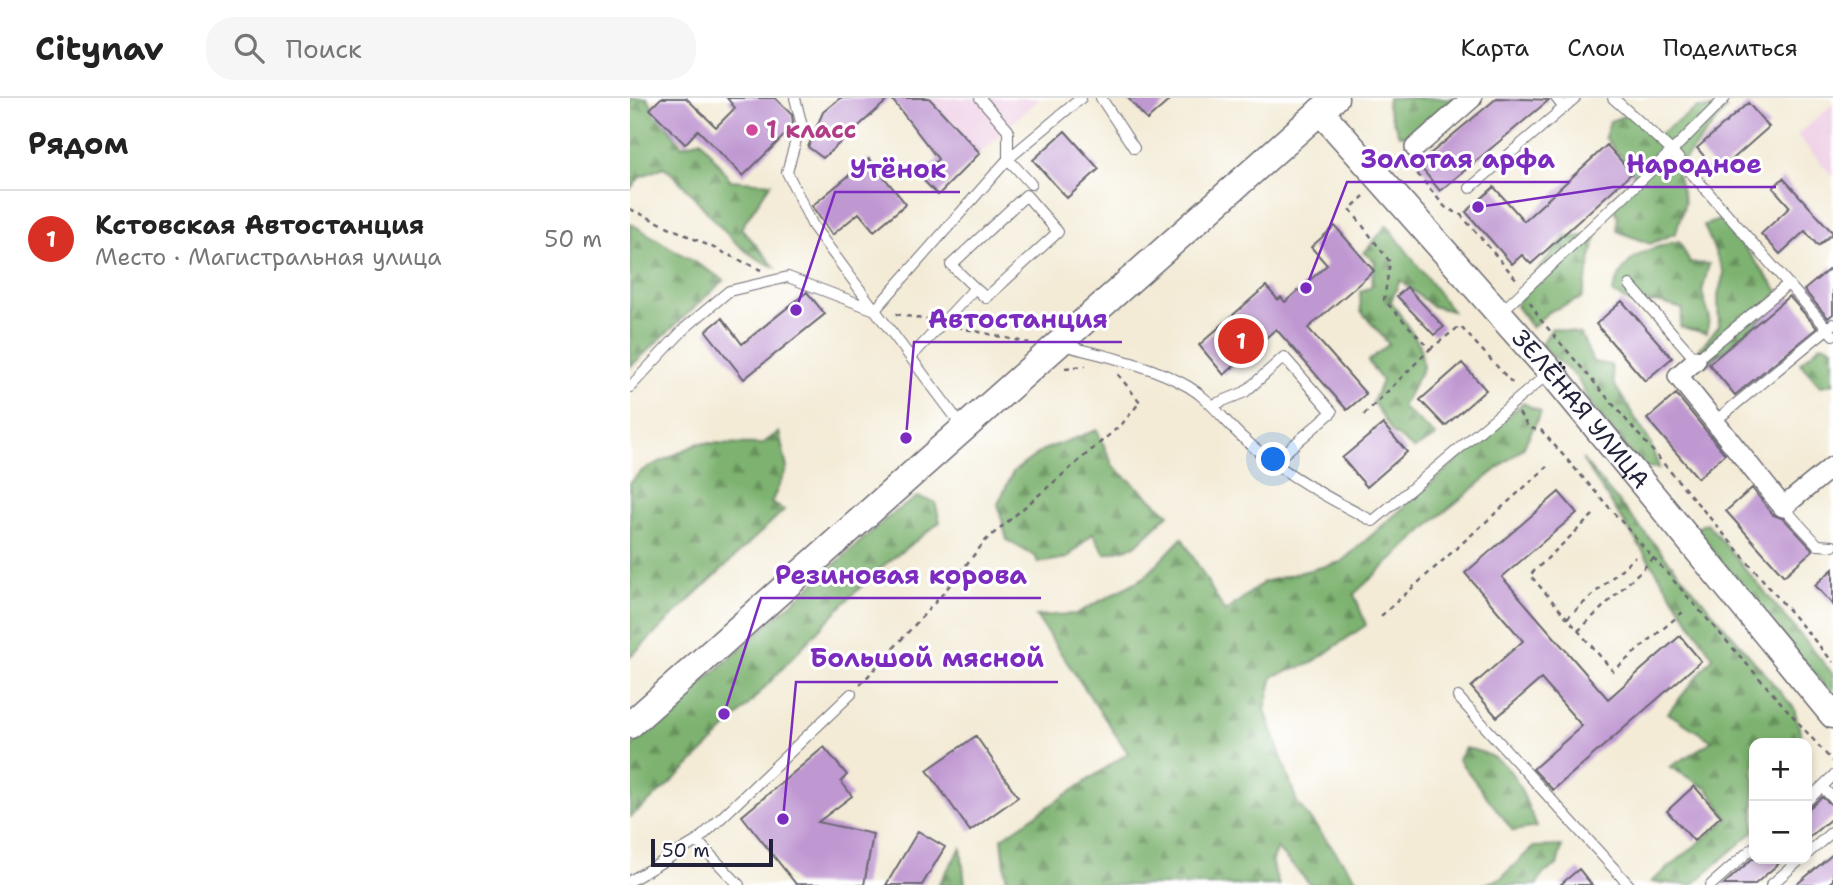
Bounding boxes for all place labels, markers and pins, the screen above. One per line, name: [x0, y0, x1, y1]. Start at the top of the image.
place label: 1 класс: [766, 114, 857, 146]
marker: 1 класс: [744, 122, 760, 138]
callout: Золотая арфа: [1347, 135, 1569, 182]
callout: Народное: [1613, 140, 1776, 187]
callout: Утёнок: [835, 145, 960, 192]
callout: Автостанция: [914, 295, 1122, 342]
pin: 1: [1218, 315, 1264, 367]
callout: Резиновая корова: [761, 551, 1041, 598]
callout: Большой мясной: [796, 635, 1058, 682]

